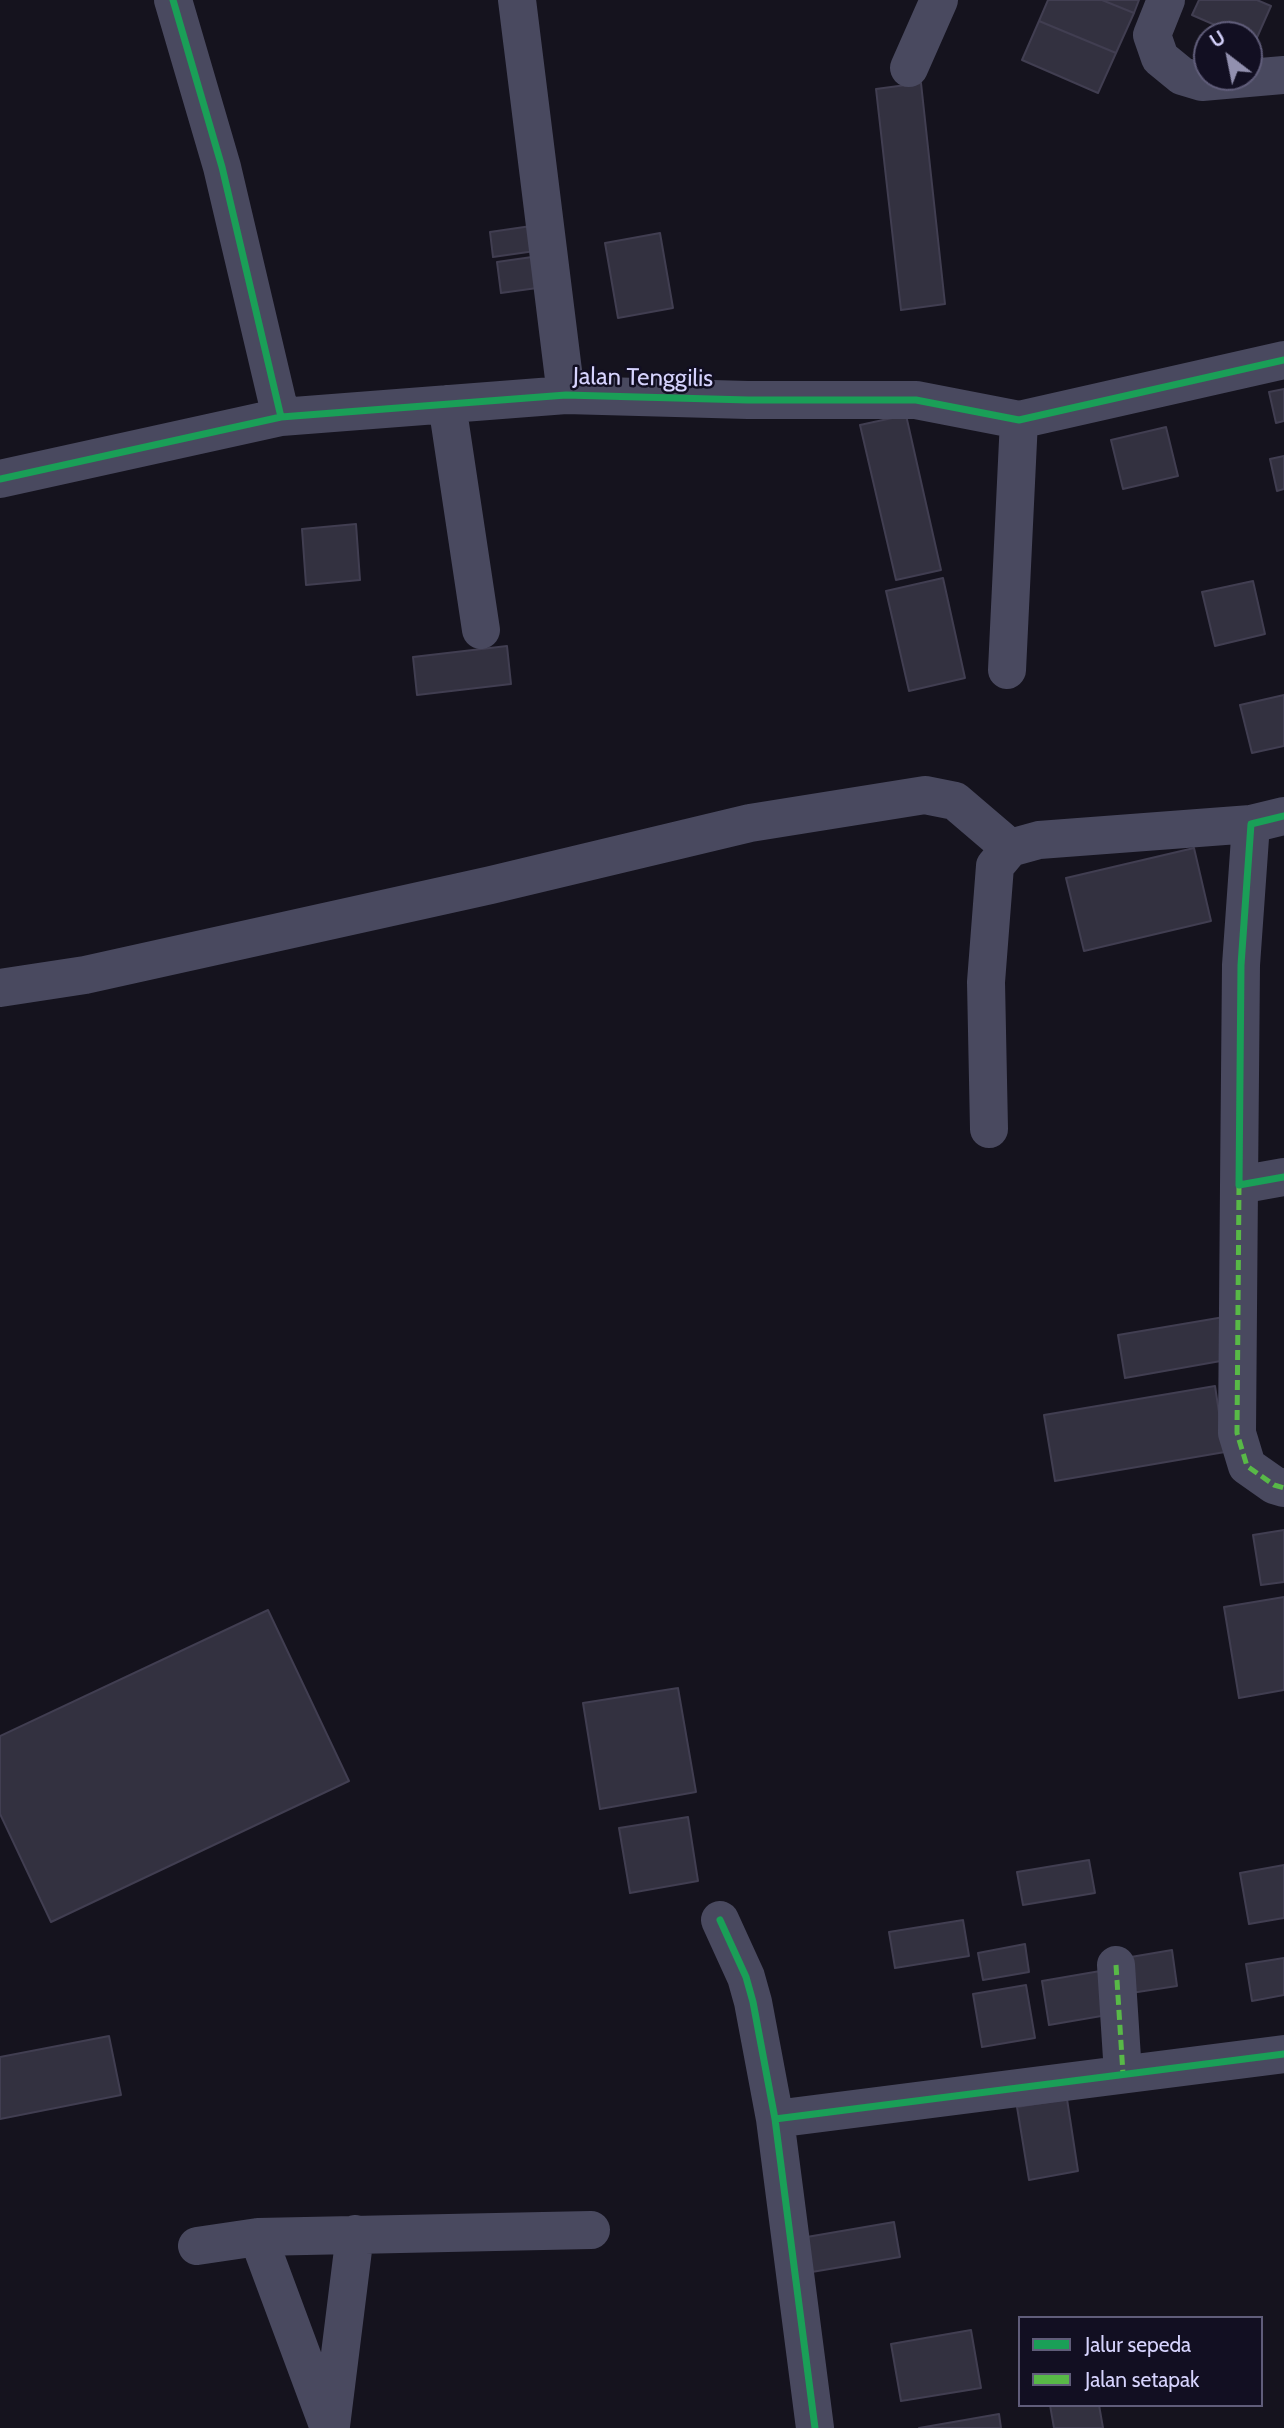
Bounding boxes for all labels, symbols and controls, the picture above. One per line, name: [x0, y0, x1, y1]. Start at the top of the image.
north arrow: [1193, 21, 1263, 91]
text: U: [1206, 26, 1230, 53]
street label: Jalan Tenggilis: [573, 362, 713, 394]
legend: [1018, 2316, 1263, 2407]
text: Jalur sepeda: [1085, 2332, 1191, 2357]
text: Jalan setapak: [1085, 2367, 1200, 2392]

